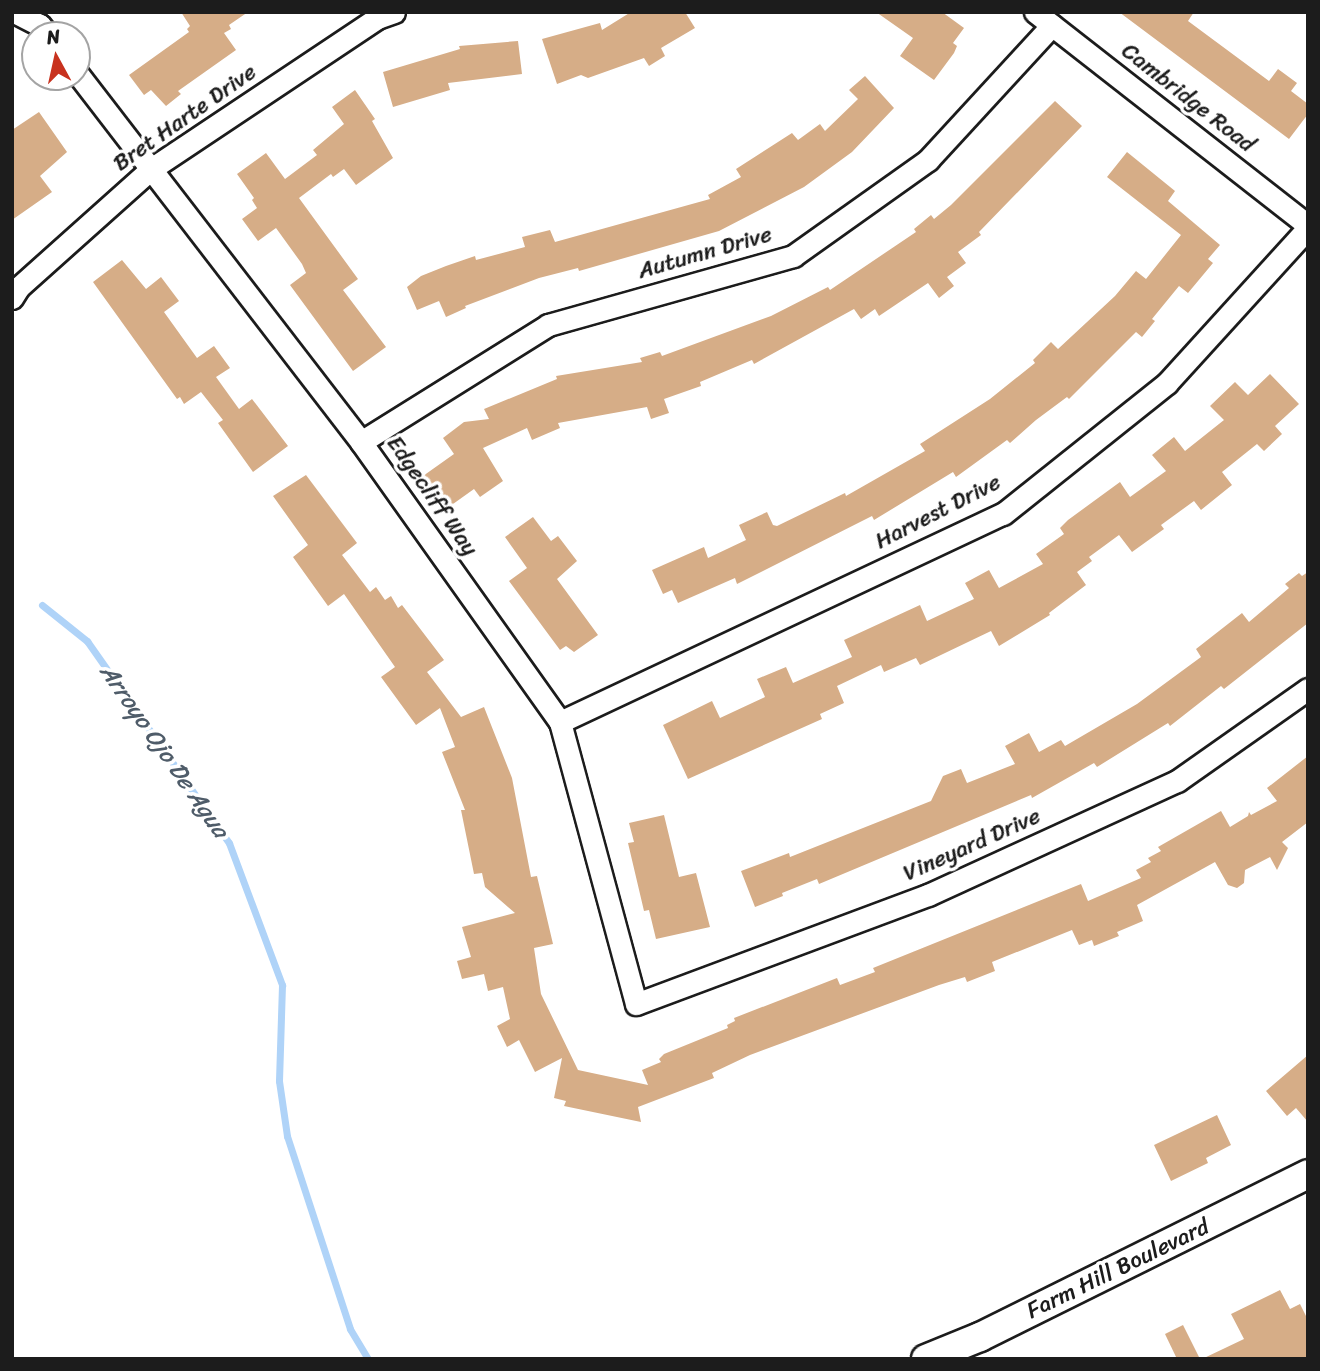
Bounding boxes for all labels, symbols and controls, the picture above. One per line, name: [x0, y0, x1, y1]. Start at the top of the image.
text: N: [44, 19, 62, 54]
north arrow: [21, 21, 91, 91]
street label: Cambridge Road: [1116, 37, 1260, 159]
street label: Bret Harte Drive: [108, 58, 262, 178]
street label: Autumn Drive: [635, 221, 775, 285]
street label: Edgecliff Way: [380, 431, 484, 561]
street label: Harvest Drive: [871, 469, 1005, 555]
water label: Arroyo Ojo De Agua: [93, 658, 235, 844]
street label: Vineyard Drive: [899, 802, 1045, 888]
street label: Farm Hill Boulevard: [1023, 1213, 1213, 1325]

